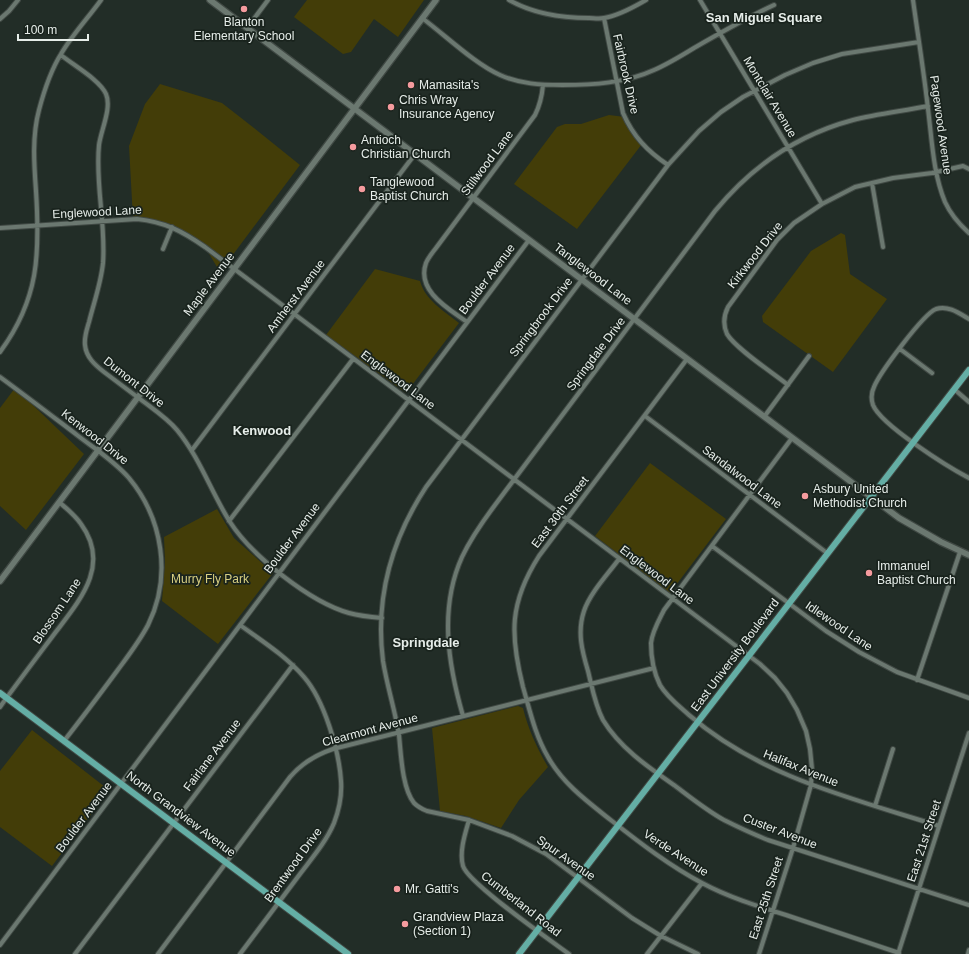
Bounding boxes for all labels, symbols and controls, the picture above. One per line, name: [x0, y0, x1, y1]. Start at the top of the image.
marker: Blanton Elementary School: [239, 4, 249, 14]
district label: San Miguel Square: [706, 10, 822, 25]
place label: Blanton Elementary School: [194, 15, 294, 43]
scale bar: [18, 16, 88, 42]
text: 100 m: [24, 23, 57, 37]
street label: Fairbrook Drive: [610, 32, 642, 116]
street label: Montclair Avenue: [740, 54, 800, 140]
street label: Pagewood Avenue: [927, 75, 955, 176]
place label: Mamasita's: [419, 78, 479, 92]
marker: Mamasita's: [406, 80, 416, 90]
place label: Chris Wray Insurance Agency: [399, 93, 494, 121]
marker: Chris Wray Insurance Agency: [386, 102, 396, 112]
street label: Stillwood Lane: [458, 127, 516, 198]
place label: Antioch Christian Church: [361, 133, 450, 161]
marker: Antioch Christian Church: [348, 142, 358, 152]
place label: Tanglewood Baptist Church: [370, 175, 449, 203]
marker: Tanglewood Baptist Church: [357, 184, 367, 194]
street label: Englewood Lane: [52, 203, 142, 221]
street label: Kirkwood Drive: [725, 219, 786, 291]
street label: Tanglewood Lane: [551, 240, 635, 308]
street label: Boulder Avenue: [456, 241, 518, 317]
street label: Maple Avenue: [181, 249, 238, 318]
street label: Amherst Avenue: [264, 256, 328, 335]
street label: Springbrook Drive: [507, 274, 576, 360]
street label: Springdale Drive: [564, 314, 628, 394]
street label: Englewood Lane: [358, 348, 438, 413]
street label: Dumont Drive: [101, 354, 167, 410]
street label: Kenwood Drive: [59, 406, 132, 468]
district label: Kenwood: [233, 423, 291, 438]
street label: Sandalwood Lane: [699, 442, 785, 512]
street label: East 30th Street: [529, 473, 592, 551]
place label: Asbury United Methodist Church: [813, 482, 907, 510]
marker: Asbury United Methodist Church: [800, 491, 810, 501]
street label: Boulder Avenue: [261, 500, 323, 576]
street label: Englewood Lane: [617, 543, 697, 608]
place label: Immanuel Baptist Church: [877, 559, 956, 587]
marker: Immanuel Baptist Church: [864, 568, 874, 578]
park label: Murry Fly Park: [171, 572, 250, 586]
street label: Blossom Lane: [30, 575, 84, 646]
street label: East University Boulevard: [688, 596, 782, 714]
street label: Idlewood Lane: [803, 598, 876, 654]
district label: Springdale: [392, 635, 460, 650]
street label: Clearmont Avenue: [321, 710, 420, 750]
street label: Fairlane Avenue: [180, 716, 244, 794]
street label: Halifax Avenue: [761, 747, 841, 790]
street label: North Grandview Avenue: [124, 768, 239, 860]
street label: Boulder Avenue: [53, 779, 115, 855]
street label: East 21st Street: [904, 798, 944, 884]
street label: Custer Avenue: [741, 810, 819, 852]
street label: Brentwood Drive: [261, 825, 325, 905]
street label: Verde Avenue: [641, 827, 711, 879]
street label: Spur Avenue: [534, 833, 598, 884]
street label: East 25th Street: [746, 854, 786, 941]
street label: Cumberland Road: [478, 869, 564, 939]
place label: Mr. Gatti's: [405, 882, 459, 896]
marker: Mr. Gatti's: [392, 884, 402, 894]
place label: Grandview Plaza (Section 1): [413, 910, 504, 938]
marker: Grandview Plaza (Section 1): [400, 919, 410, 929]

